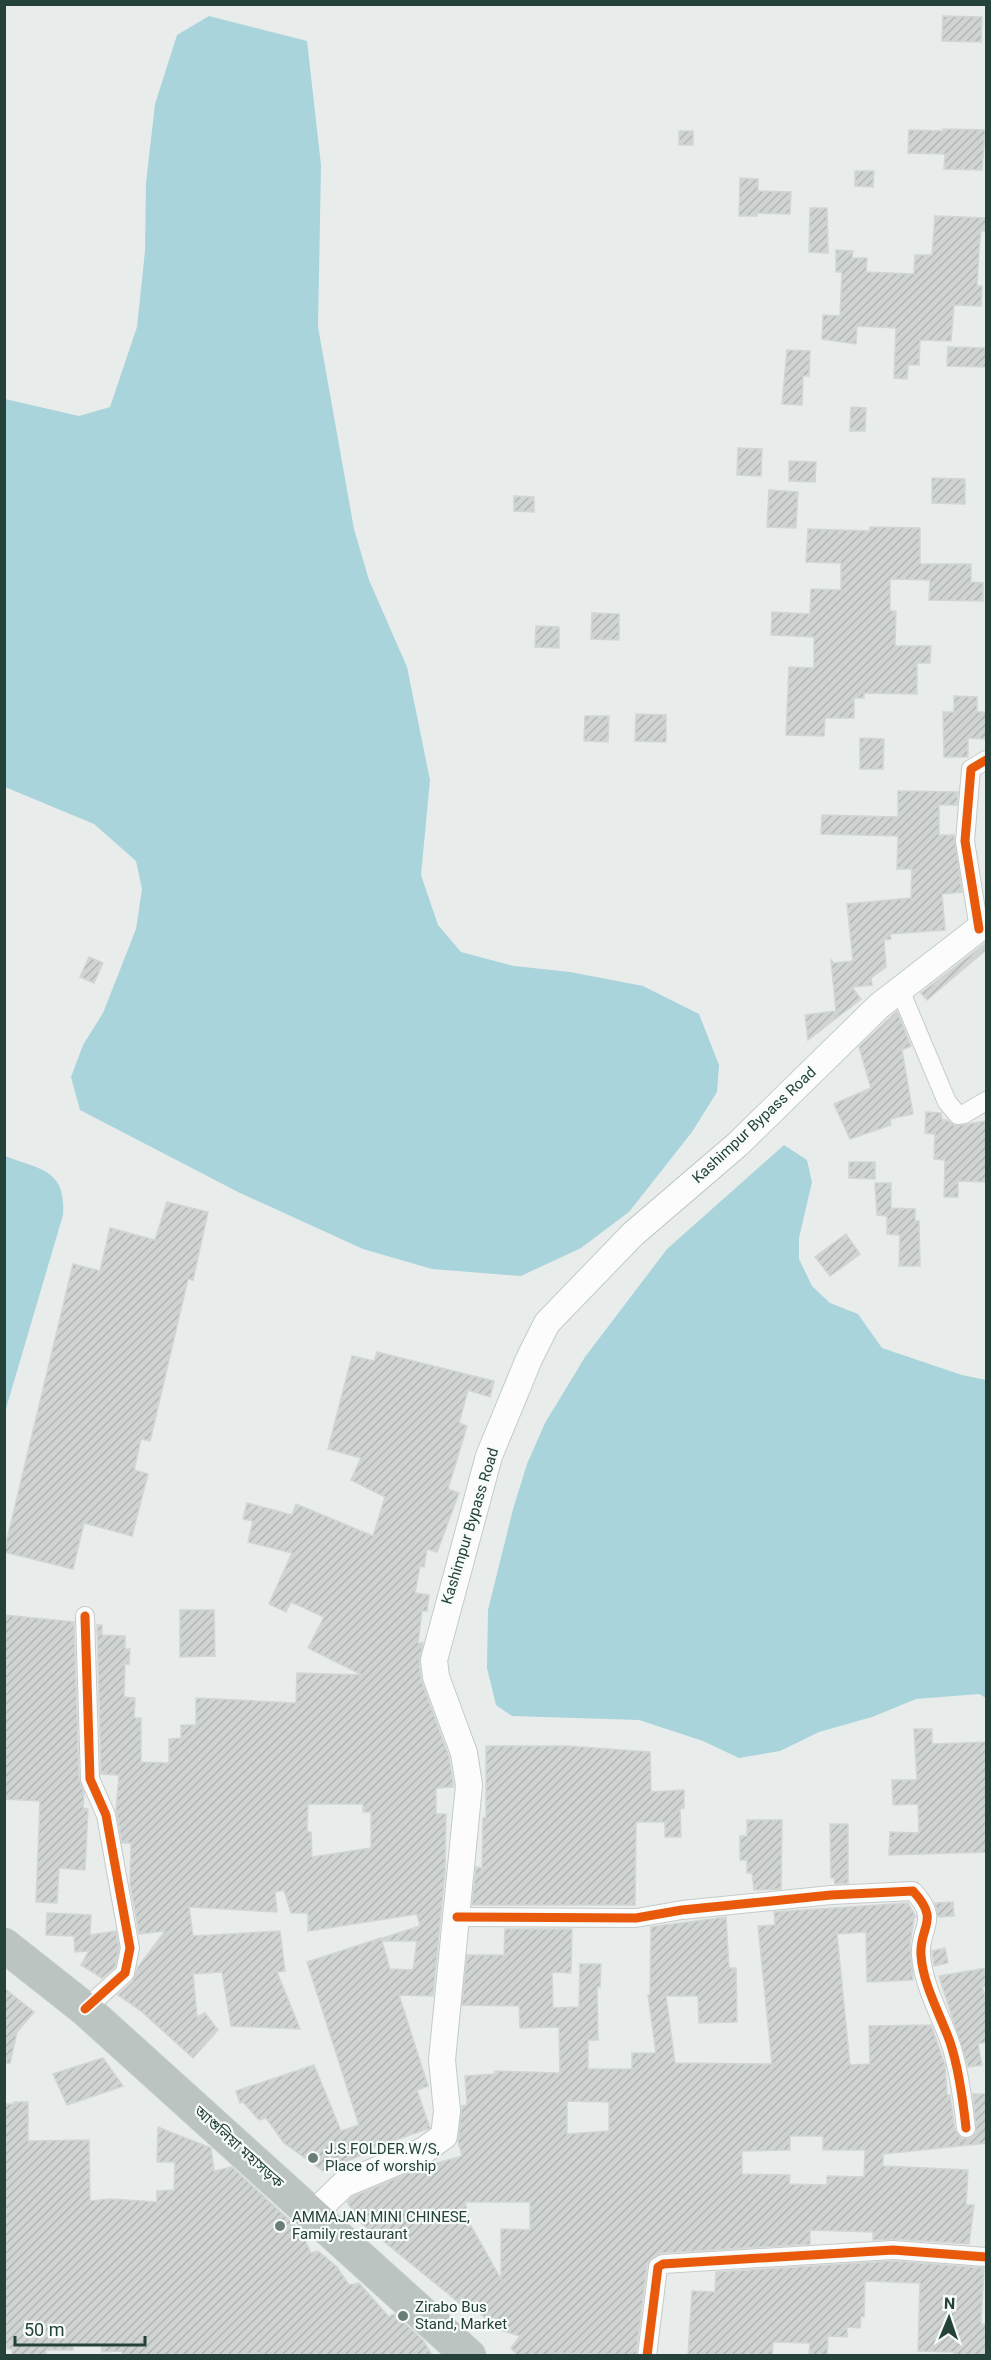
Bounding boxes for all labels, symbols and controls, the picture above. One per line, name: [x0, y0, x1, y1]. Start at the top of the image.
street label: Kashimpur Bypass Road: [688, 1063, 820, 1187]
street label: Kashimpur Bypass Road: [438, 1446, 502, 1606]
street label: আশুলিয়া মহাসড়ক: [190, 2101, 288, 2192]
place label: J.S.FOLDER.W/S, Place of worship: [325, 2140, 440, 2175]
marker: J.S.FOLDER.W/S, Place of worship: [306, 2151, 320, 2165]
place label: AMMAJAN MINI CHINESE, Family restaurant: [292, 2208, 470, 2243]
marker: AMMAJAN MINI CHINESE, Family restaurant: [273, 2219, 287, 2233]
north arrow: [919, 2288, 979, 2348]
text: N: [944, 2294, 955, 2313]
place label: Zirabo Bus Stand, Market: [415, 2298, 507, 2333]
scale bar: [15, 2309, 146, 2347]
marker: Zirabo Bus Stand, Market: [396, 2309, 410, 2323]
text: 50 m: [24, 2319, 64, 2340]

